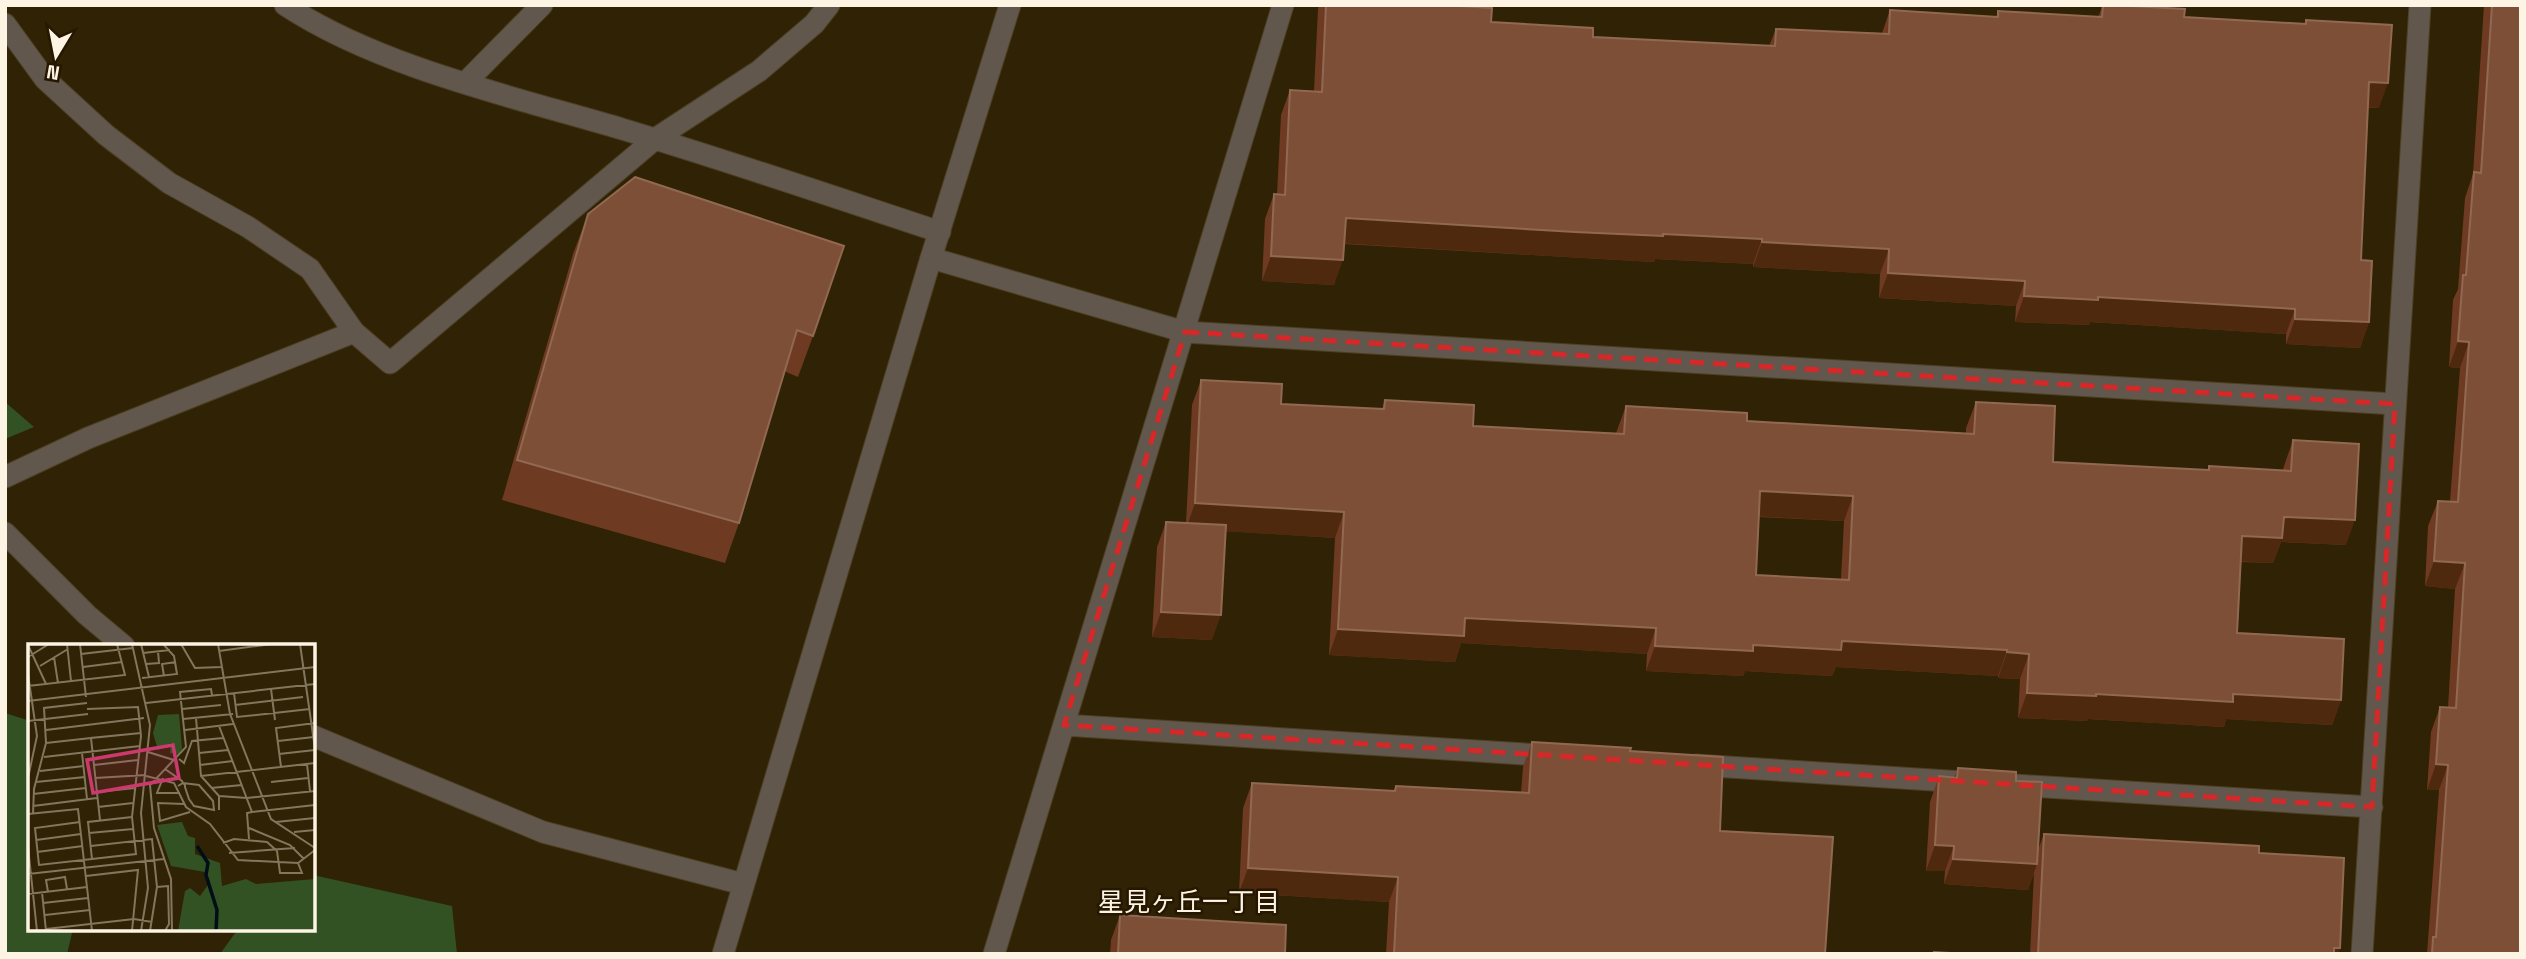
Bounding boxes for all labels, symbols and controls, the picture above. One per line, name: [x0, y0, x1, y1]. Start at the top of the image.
north arrow: [21, 21, 91, 91]
text: N: [45, 59, 62, 86]
inset map: [28, 644, 315, 931]
district label: 星見ヶ丘一丁目: [1098, 885, 1280, 919]

